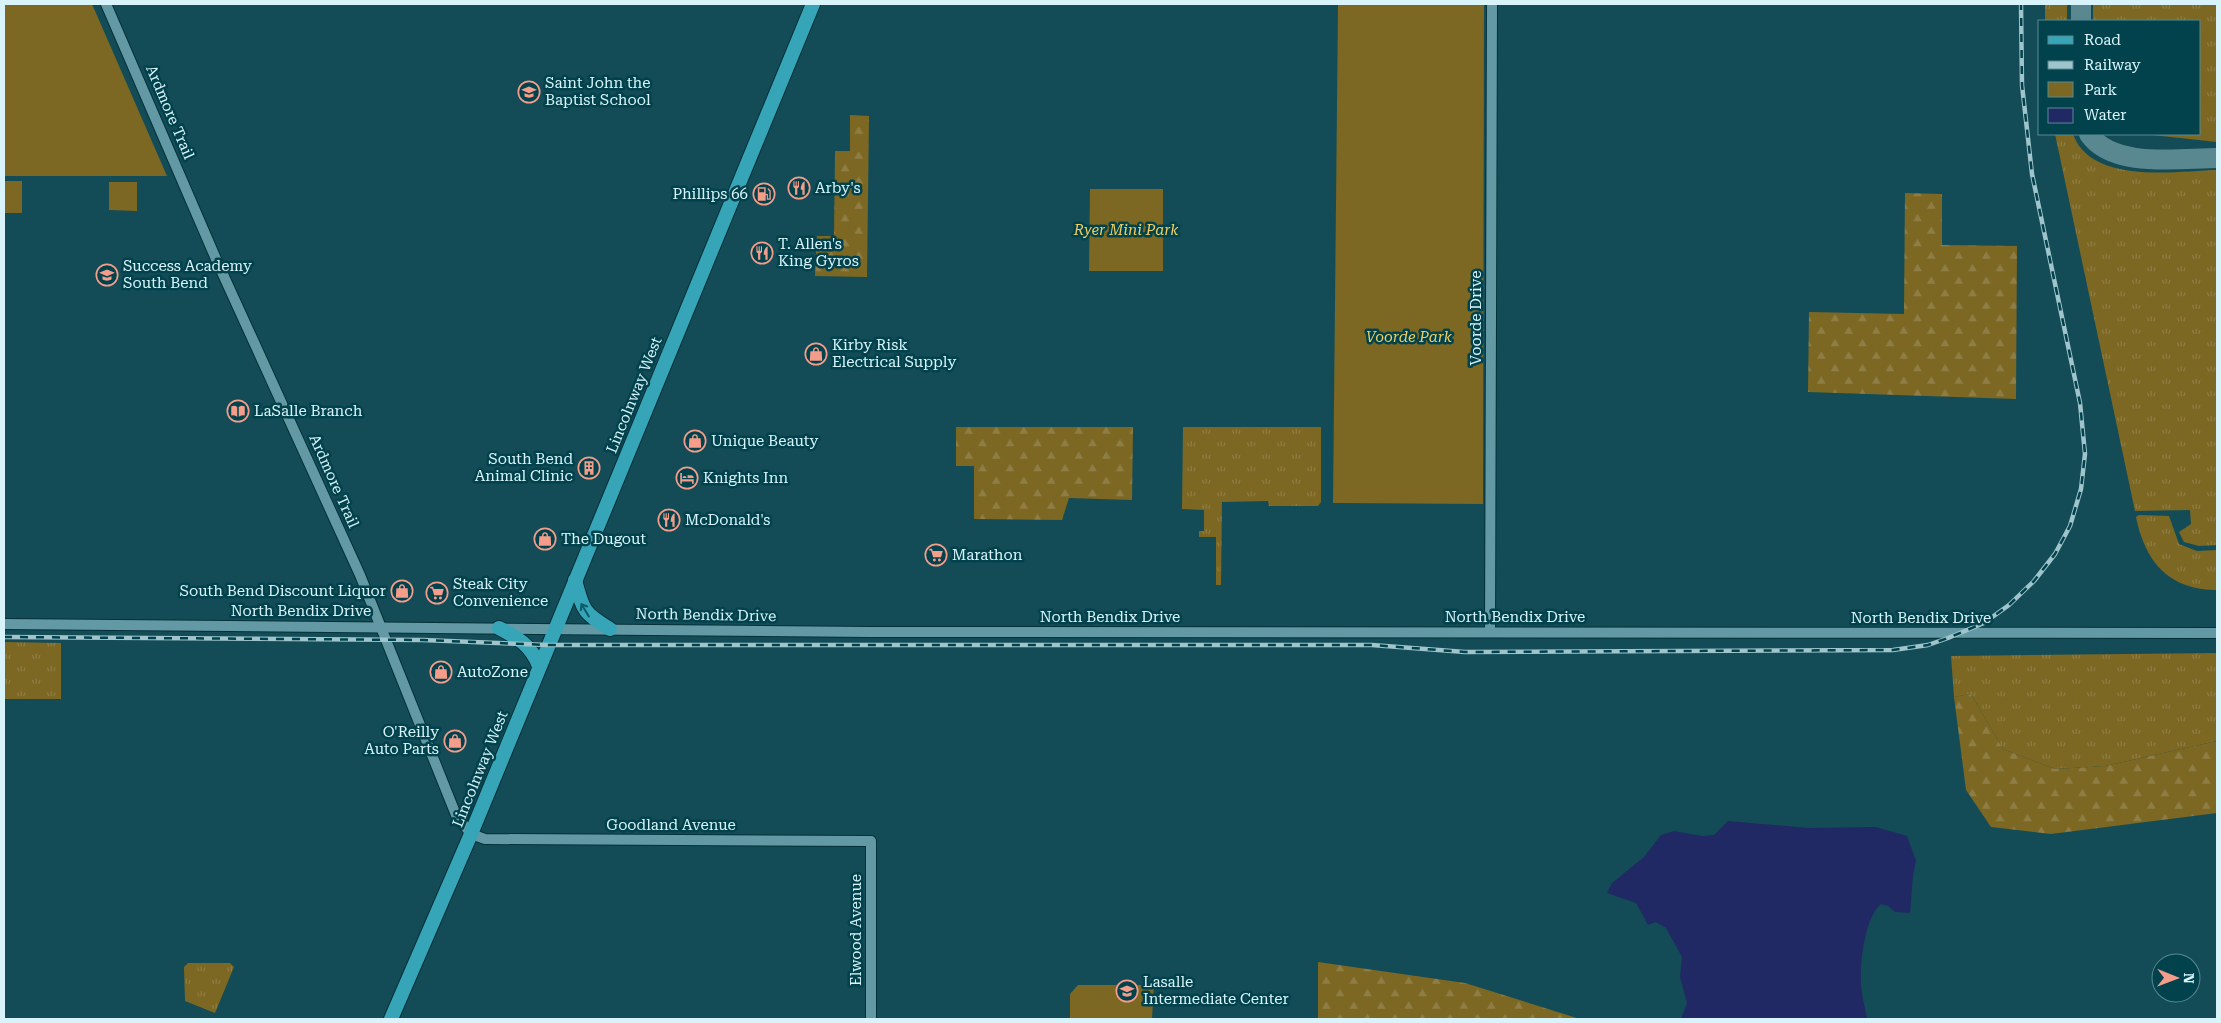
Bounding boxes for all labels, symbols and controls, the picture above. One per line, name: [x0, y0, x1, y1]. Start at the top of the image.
legend: [2038, 20, 2201, 135]
text: Road: [2084, 31, 2121, 49]
text: Railway: [2084, 56, 2141, 74]
street label: Ardmore Trail: [142, 62, 198, 162]
place label: Saint John the Baptist School: [545, 74, 651, 109]
school or university icon: Saint John the Baptist School: [517, 80, 541, 104]
text: Park: [2084, 81, 2118, 99]
text: Water: [2084, 106, 2126, 124]
restaurant icon: Arby's: [787, 176, 811, 200]
place label: Arby's: [815, 179, 861, 197]
fuel station icon: Phillips 66: [752, 182, 776, 206]
place label: Phillips 66: [672, 185, 748, 203]
park label: Ryer Mini Park: [1073, 221, 1179, 239]
place label: T. Allen's King Gyros: [778, 235, 859, 270]
restaurant icon: T. Allen's King Gyros: [750, 241, 774, 265]
place label: Success Academy South Bend: [123, 257, 252, 292]
school or university icon: Success Academy South Bend: [95, 263, 119, 287]
street label: Voorde Drive: [1467, 271, 1485, 365]
park label: Voorde Park: [1366, 328, 1453, 346]
street label: Lincolnway West: [602, 334, 666, 456]
place label: Kirby Risk Electrical Supply: [832, 336, 956, 371]
shop icon: Kirby Risk Electrical Supply: [804, 342, 828, 366]
library icon: LaSalle Branch: [226, 399, 250, 423]
place label: LaSalle Branch: [254, 402, 363, 420]
shop icon: Unique Beauty: [683, 429, 707, 453]
street label: Ardmore Trail: [305, 431, 363, 531]
place label: Unique Beauty: [711, 432, 819, 450]
place label: South Bend Animal Clinic: [475, 450, 573, 485]
building icon: South Bend Animal Clinic: [577, 456, 601, 480]
hotel icon: Knights Inn: [675, 466, 699, 490]
place label: Knights Inn: [703, 469, 788, 487]
restaurant icon: McDonald's: [657, 508, 681, 532]
place label: McDonald's: [685, 511, 771, 529]
shop icon: The Dugout: [533, 527, 557, 551]
place label: The Dugout: [561, 530, 646, 548]
supermarket icon: Marathon: [924, 543, 948, 567]
place label: Marathon: [952, 546, 1023, 564]
place label: Steak City Convenience: [453, 575, 548, 610]
shop icon: South Bend Discount Liquor: [390, 579, 414, 603]
supermarket icon: Steak City Convenience: [425, 581, 449, 605]
place label: South Bend Discount Liquor: [179, 582, 386, 600]
street label: North Bendix Drive: [231, 602, 371, 620]
one-way arrow: [580, 603, 590, 617]
street label: North Bendix Drive: [636, 605, 776, 625]
street label: North Bendix Drive: [1040, 608, 1180, 626]
street label: North Bendix Drive: [1445, 608, 1585, 626]
street label: North Bendix Drive: [1851, 609, 1991, 627]
shop icon: AutoZone: [429, 660, 453, 684]
place label: AutoZone: [457, 663, 528, 681]
street label: Lincolnway West: [448, 708, 512, 830]
place label: O'Reilly Auto Parts: [364, 723, 439, 758]
shop icon: O'Reilly Auto Parts: [443, 729, 467, 753]
street label: Goodland Avenue: [606, 816, 736, 834]
street label: Elwood Avenue: [847, 874, 865, 986]
north arrow: [2151, 953, 2201, 1003]
place label: Lasalle Intermediate Center: [1143, 973, 1289, 1008]
text: N: [2181, 973, 2197, 984]
school or university icon: Lasalle Intermediate Center: [1115, 979, 1139, 1003]

